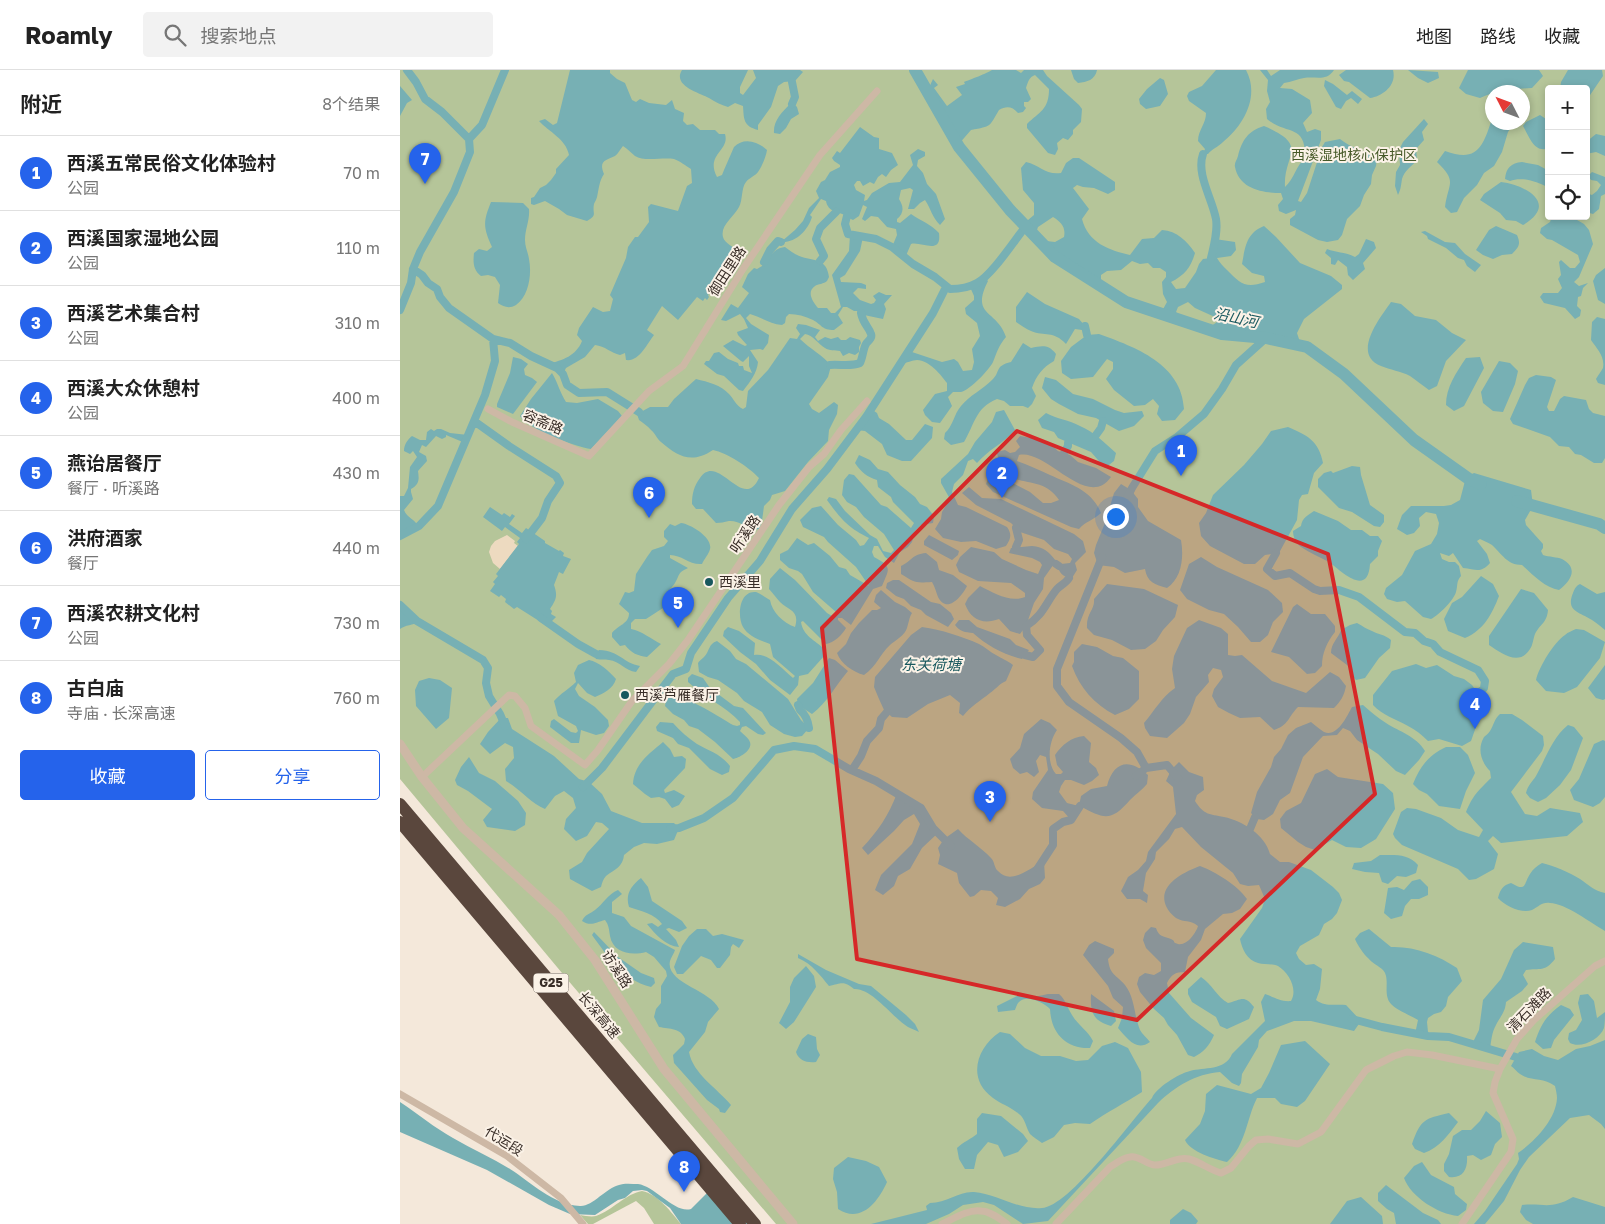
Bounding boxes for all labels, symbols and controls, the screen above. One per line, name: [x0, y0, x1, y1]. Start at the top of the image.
search box: [143, 12, 493, 57]
text: Roamly: [25, 20, 113, 49]
icon: search: [161, 21, 189, 49]
text: 搜索地点: [201, 24, 277, 47]
text: 地图: [1416, 25, 1452, 47]
text: 路线: [1480, 25, 1516, 47]
text: 收藏: [1544, 25, 1580, 47]
north arrow: [1485, 85, 1530, 130]
map controls: [1545, 85, 1590, 220]
button: +: [1545, 85, 1590, 130]
text: 附近: [20, 91, 62, 117]
text: 8个结果: [322, 94, 380, 114]
button: −: [1545, 130, 1590, 175]
pin: 7: [409, 143, 441, 184]
park label: 西溪湿地核心保护区: [1291, 146, 1417, 163]
text: 西溪五常民俗文化体验村: [67, 151, 276, 174]
text: 1: [32, 163, 40, 183]
text: 70 m: [343, 163, 380, 183]
button: locate: [1545, 175, 1590, 220]
text: 公园: [67, 178, 99, 198]
text: 西溪国家湿地公园: [67, 226, 219, 249]
text: 2: [31, 238, 41, 258]
text: 110 m: [336, 238, 380, 258]
street label: 御田里路: [704, 243, 749, 299]
text: 公园: [67, 253, 99, 273]
text: 西溪艺术集合村: [67, 301, 200, 324]
water label: 沿山河: [1212, 304, 1263, 331]
text: 3: [31, 313, 41, 333]
text: 310 m: [335, 313, 380, 333]
text: 公园: [67, 328, 99, 348]
text: 西溪大众休憩村: [67, 376, 200, 399]
text: 4: [31, 388, 41, 408]
text: 400 m: [332, 388, 380, 408]
text: 公园: [67, 403, 99, 423]
street label: 容斋路: [521, 406, 566, 438]
pin: 1: [1165, 435, 1197, 476]
text: 燕诒居餐厅: [67, 451, 162, 474]
pin: 2: [986, 457, 1018, 498]
text: 5: [31, 463, 41, 483]
text: 430 m: [333, 463, 380, 483]
pin: 6: [633, 477, 665, 518]
text: 餐厅 · 听溪路: [67, 478, 160, 498]
your location: [1103, 504, 1129, 530]
street label: 听溪路: [726, 512, 763, 556]
text: 洪府酒家: [67, 526, 143, 549]
text: 6: [31, 538, 41, 558]
text: 440 m: [332, 538, 380, 558]
text: 餐厅: [67, 553, 99, 573]
place label: 西溪里: [719, 573, 761, 590]
marker: 西溪里: [703, 576, 715, 588]
pin: 5: [662, 587, 694, 628]
text: 西溪农耕文化村: [67, 601, 200, 624]
text: 7: [32, 613, 40, 633]
text: 730 m: [334, 613, 380, 633]
text: 公园: [67, 628, 99, 648]
water label: 东关荷塘: [901, 655, 964, 673]
text: 古白庙: [67, 676, 124, 699]
place label: 西溪芦雁餐厅: [635, 686, 719, 703]
text: 8: [31, 688, 41, 708]
text: 760 m: [334, 688, 380, 708]
pin: 4: [1459, 688, 1491, 729]
marker: 西溪芦雁餐厅: [619, 689, 631, 701]
text: 寺庙 · 长深高速: [67, 703, 176, 723]
button: 收藏: [20, 750, 195, 800]
button: 分享: [205, 750, 380, 800]
pin: 3: [974, 781, 1006, 822]
street label: 访溪路: [599, 946, 636, 991]
road number: G25: [534, 974, 568, 992]
street label: 清石滩路: [1503, 984, 1554, 1036]
street label: 长深高速: [575, 988, 624, 1042]
street label: 代运段: [482, 1122, 527, 1159]
pin: 8: [668, 1151, 700, 1192]

